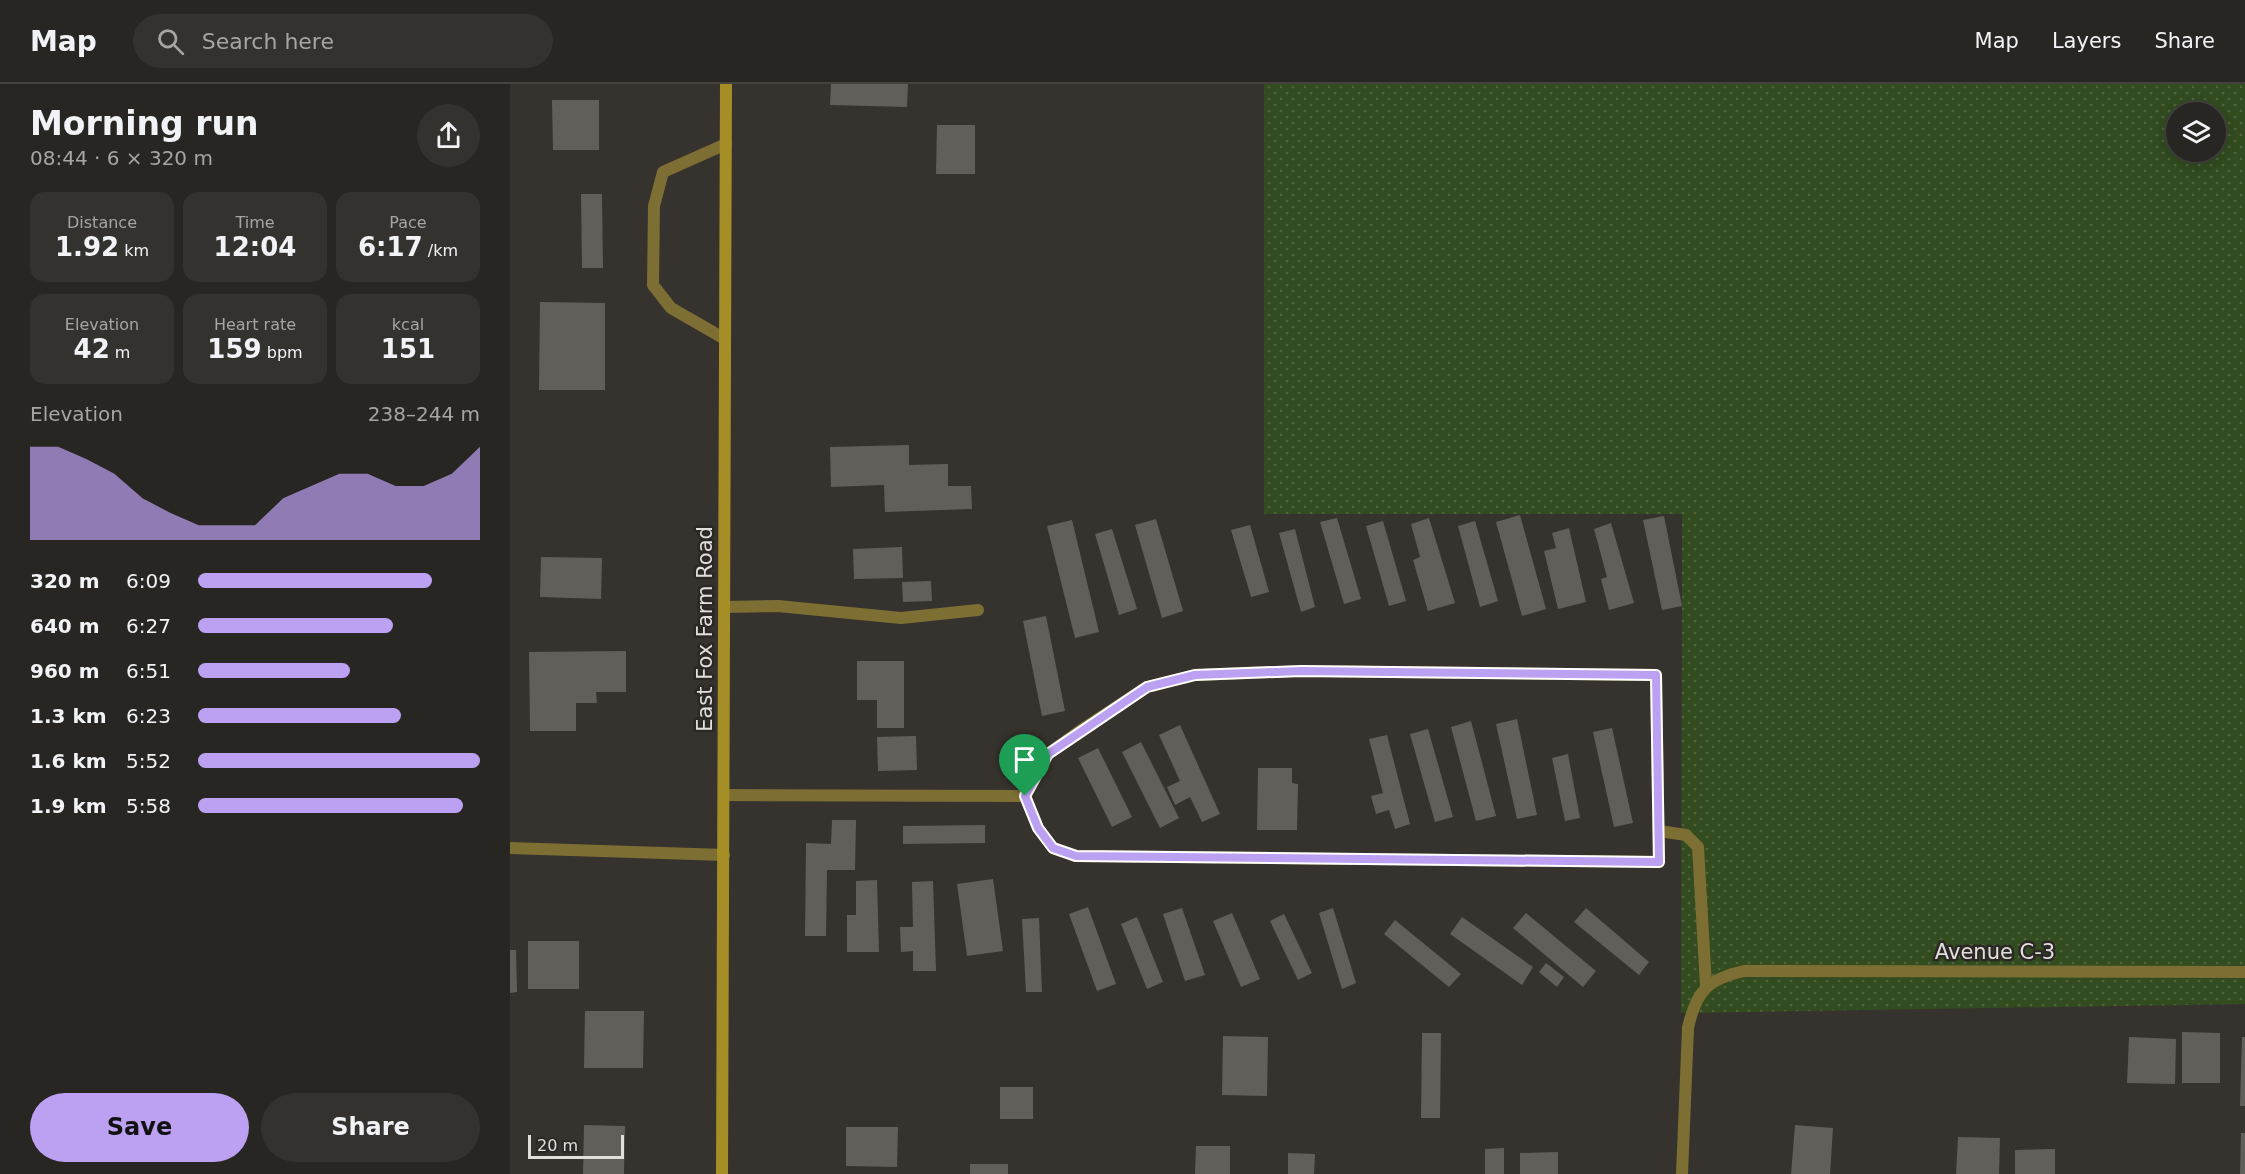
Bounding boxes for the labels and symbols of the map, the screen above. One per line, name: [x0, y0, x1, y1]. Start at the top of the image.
street label: East Fox Farm Road: [693, 526, 717, 732]
pin: [999, 734, 1050, 796]
street label: Avenue C-3: [1935, 940, 2055, 964]
scale bar: [528, 1132, 624, 1160]

